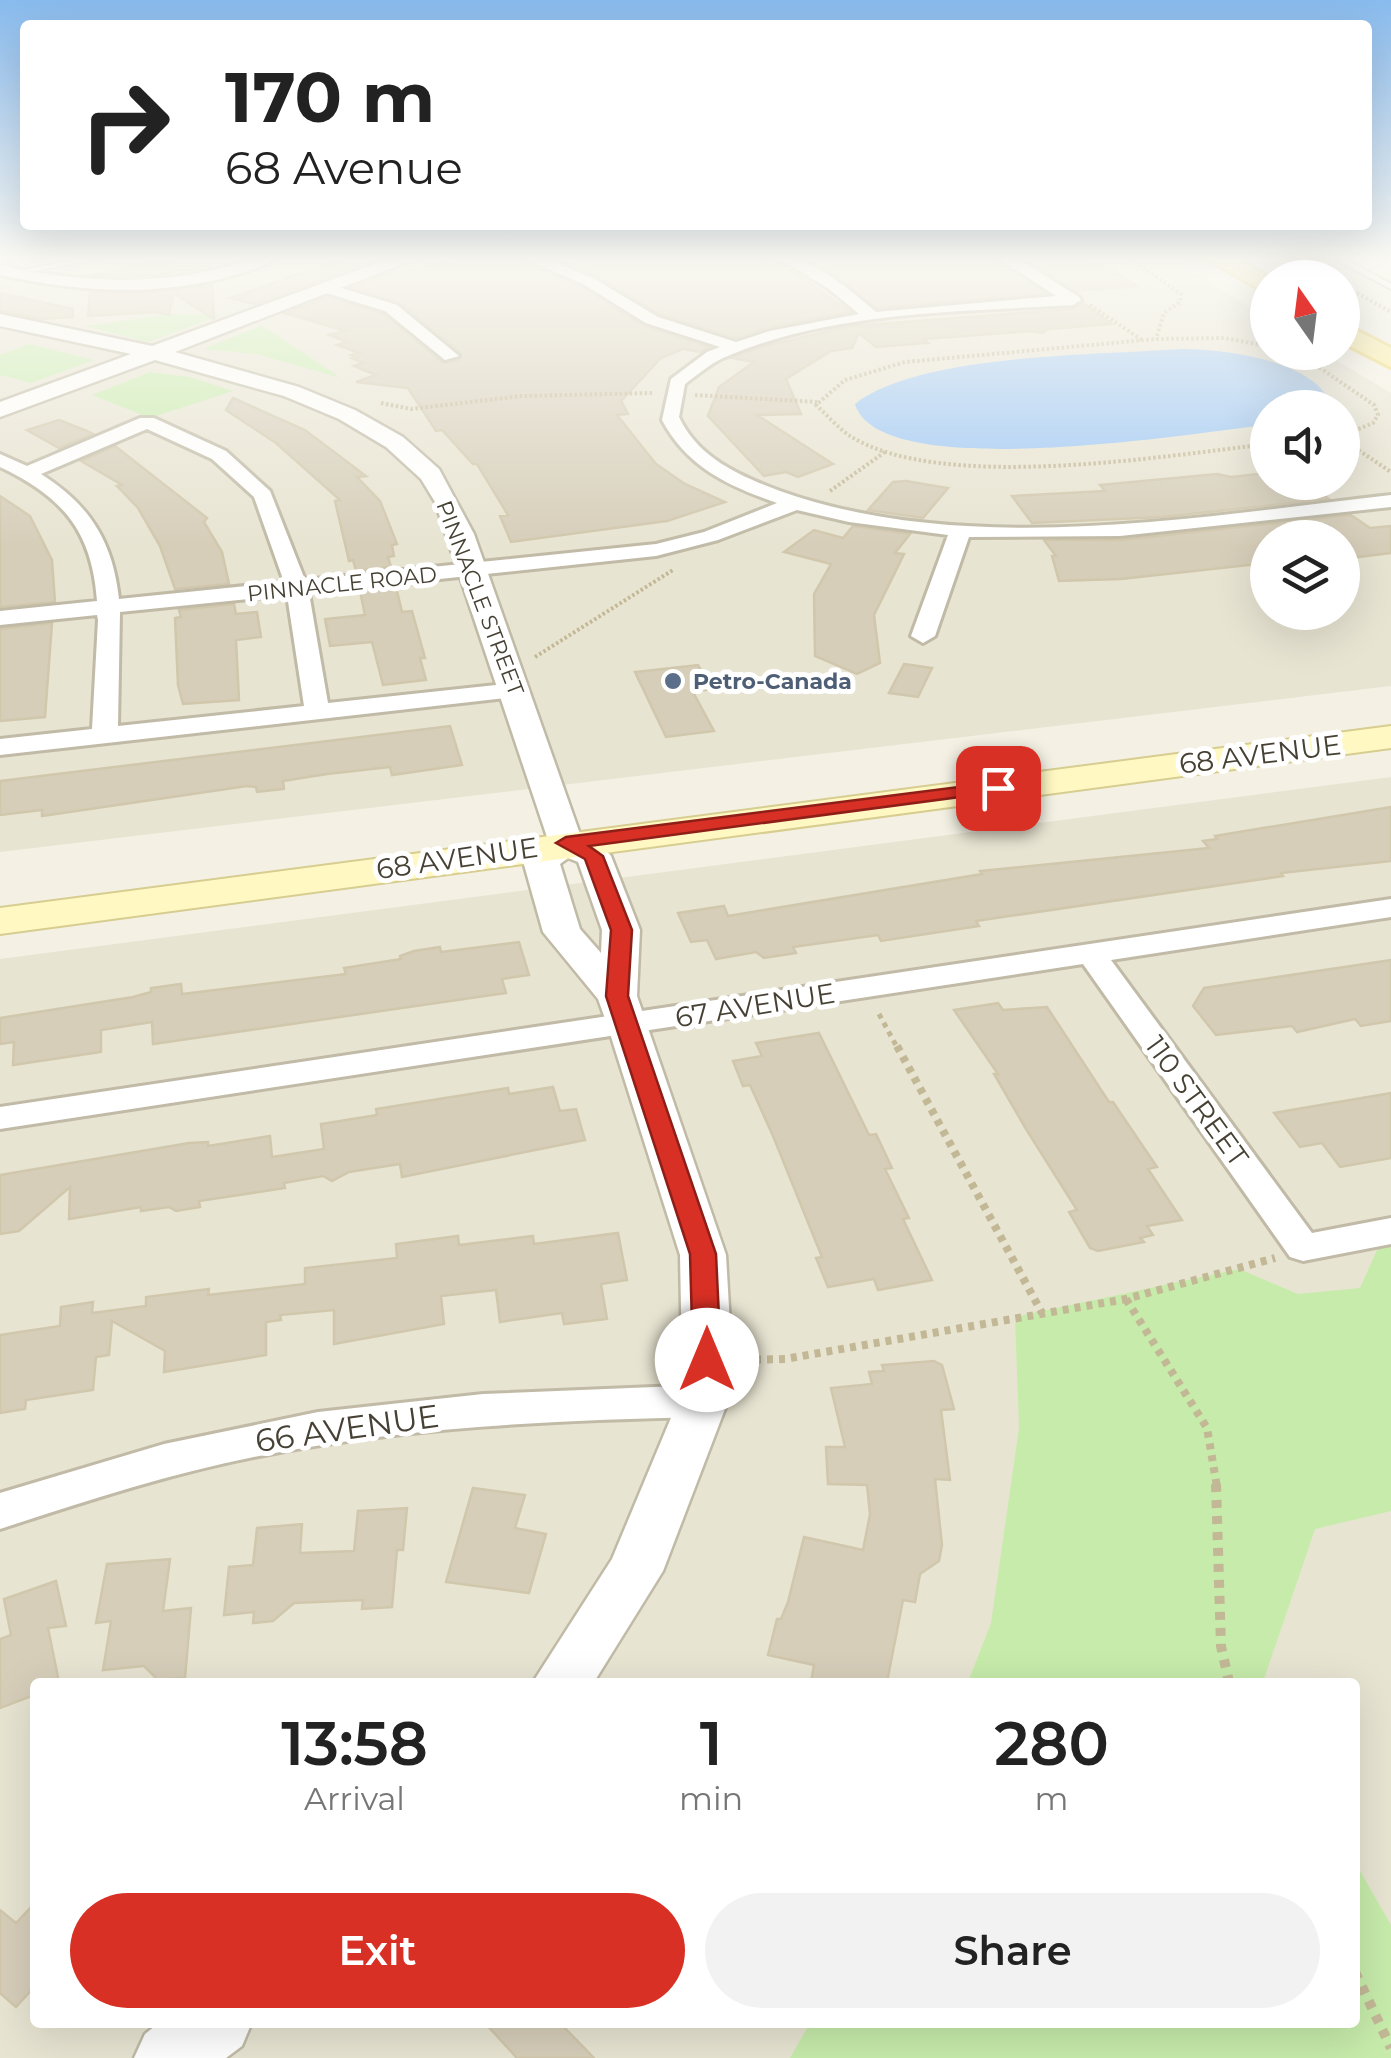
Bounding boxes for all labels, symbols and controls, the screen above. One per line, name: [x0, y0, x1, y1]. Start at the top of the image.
text: 170 m: [225, 54, 435, 140]
icon: right: [60, 60, 190, 190]
text: 68 Avenue: [225, 140, 463, 195]
north arrow: [1250, 260, 1360, 370]
map controls: [1250, 260, 1360, 630]
button: sound: [1250, 390, 1360, 500]
street label: PINNACLE STREET: [430, 497, 530, 700]
button: layers: [1250, 520, 1360, 630]
street label: PINNACLE ROAD: [246, 561, 438, 607]
place label: Petro-Canada: [693, 668, 852, 695]
marker: Petro-Canada: [662, 670, 684, 692]
street label: 68 AVENUE: [1177, 727, 1343, 781]
pin: [956, 746, 1041, 831]
icon: arrive: [971, 761, 1026, 816]
street label: 68 AVENUE: [374, 830, 540, 886]
street label: 67 AVENUE: [673, 976, 837, 1034]
street label: 110 STREET: [1138, 1029, 1256, 1173]
position arrow: [655, 1308, 759, 1412]
street label: 66 AVENUE: [253, 1396, 441, 1460]
text: 13:58: [281, 1707, 428, 1780]
text: 1: [700, 1707, 723, 1780]
text: 280: [994, 1707, 1109, 1780]
text: Arrival: [304, 1779, 405, 1818]
text: min: [679, 1779, 743, 1818]
text: m: [1035, 1779, 1069, 1818]
button: Exit: [70, 1893, 685, 2008]
button: Share: [705, 1893, 1320, 2008]

